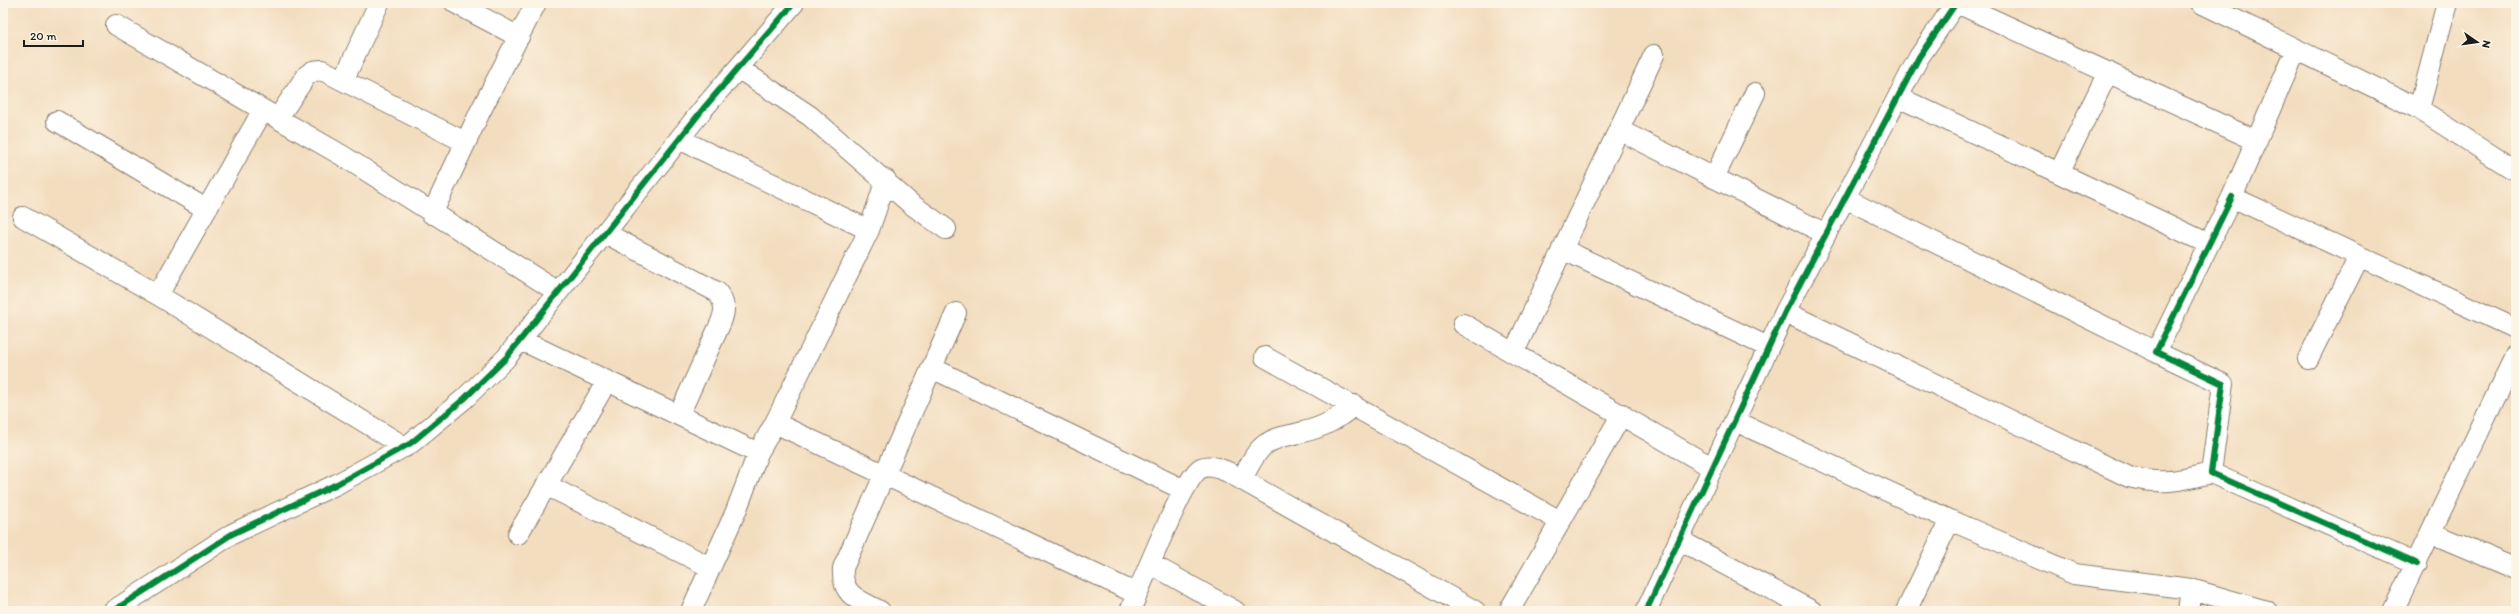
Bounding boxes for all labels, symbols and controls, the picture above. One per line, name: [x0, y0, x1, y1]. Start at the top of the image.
scale bar: [24, 22, 83, 48]
north arrow: [2457, 22, 2497, 62]
text: 20 m: [30, 29, 57, 43]
text: N: [2479, 39, 2493, 49]

